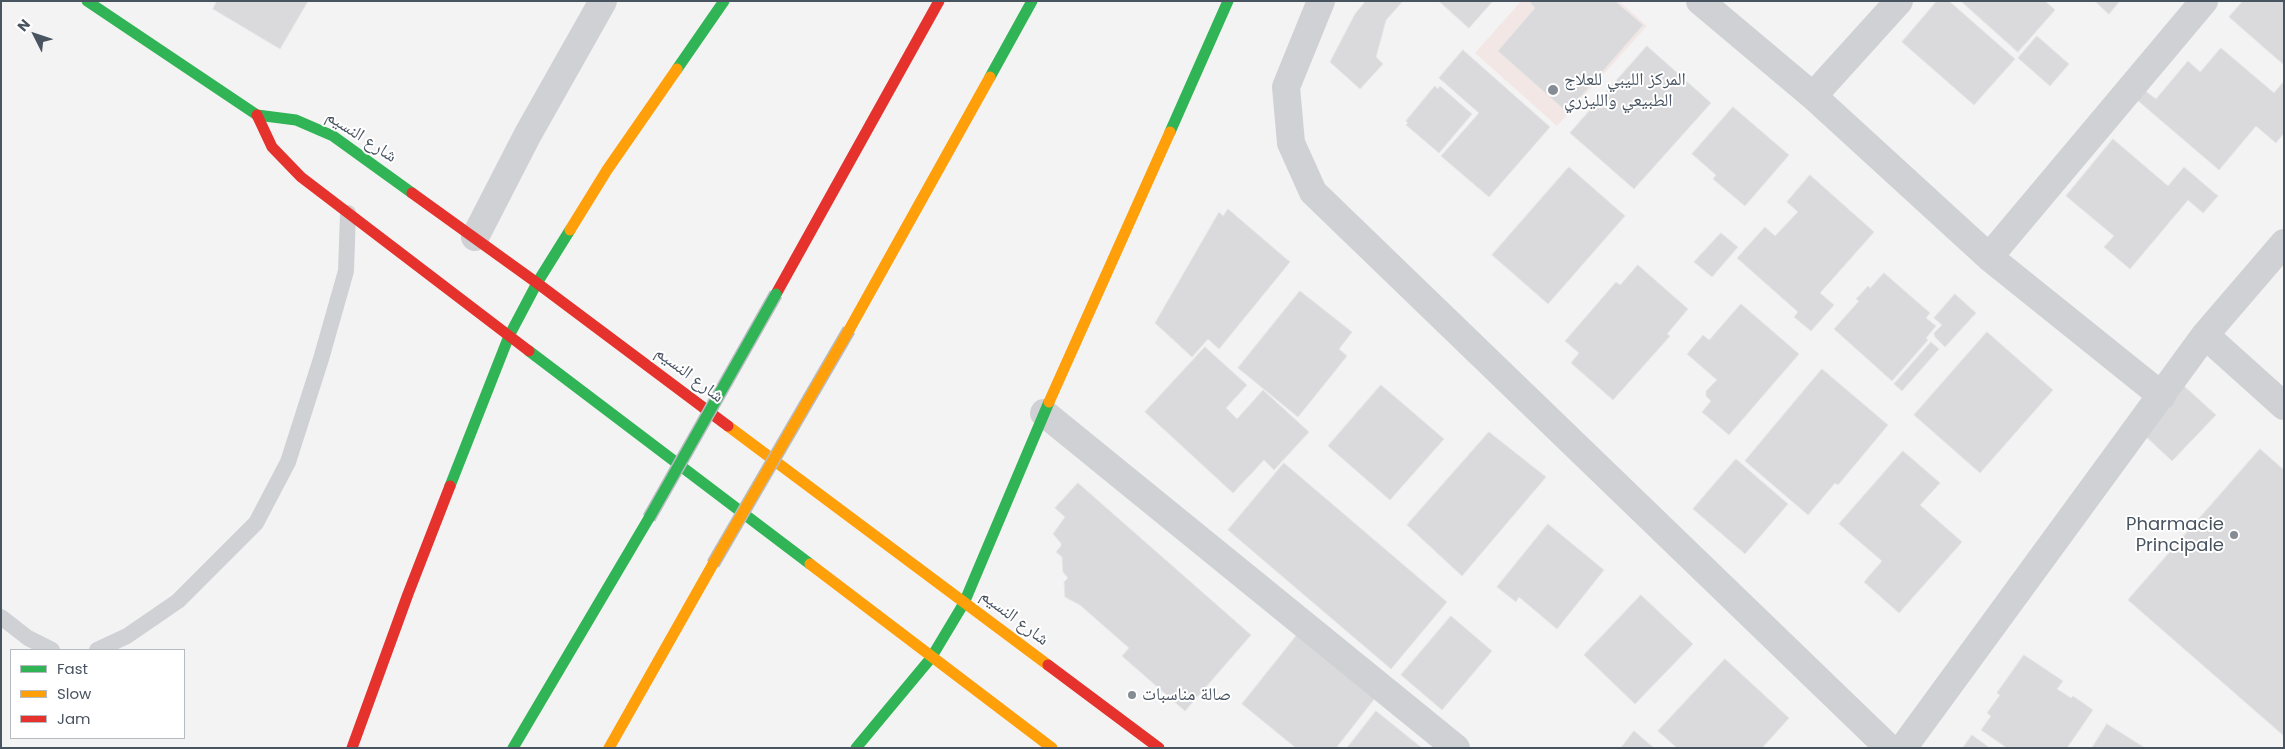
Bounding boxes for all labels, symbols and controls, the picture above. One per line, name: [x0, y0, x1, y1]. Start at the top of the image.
north arrow: [10, 10, 60, 60]
text: N: [13, 15, 35, 36]
place label: المركز الليبي للعلاج الطبيعي والليزري: [1564, 69, 1686, 112]
marker: المركز الليبي للعلاج الطبيعي والليزري: [1546, 83, 1560, 97]
street label: شارع النسيم: [321, 106, 401, 168]
street label: شارع النسيم: [650, 342, 728, 408]
place label: Pharmacie Principale: [2126, 514, 2224, 556]
marker: Pharmacie Principale: [2228, 529, 2240, 541]
street label: شارع النسيم: [975, 585, 1053, 651]
legend: [10, 649, 185, 739]
text: Fast: [57, 658, 88, 679]
text: Slow: [57, 683, 91, 704]
place label: صالة مناسبات: [1142, 684, 1231, 706]
marker: صالة مناسبات: [1126, 689, 1138, 701]
text: Jam: [57, 708, 91, 729]

